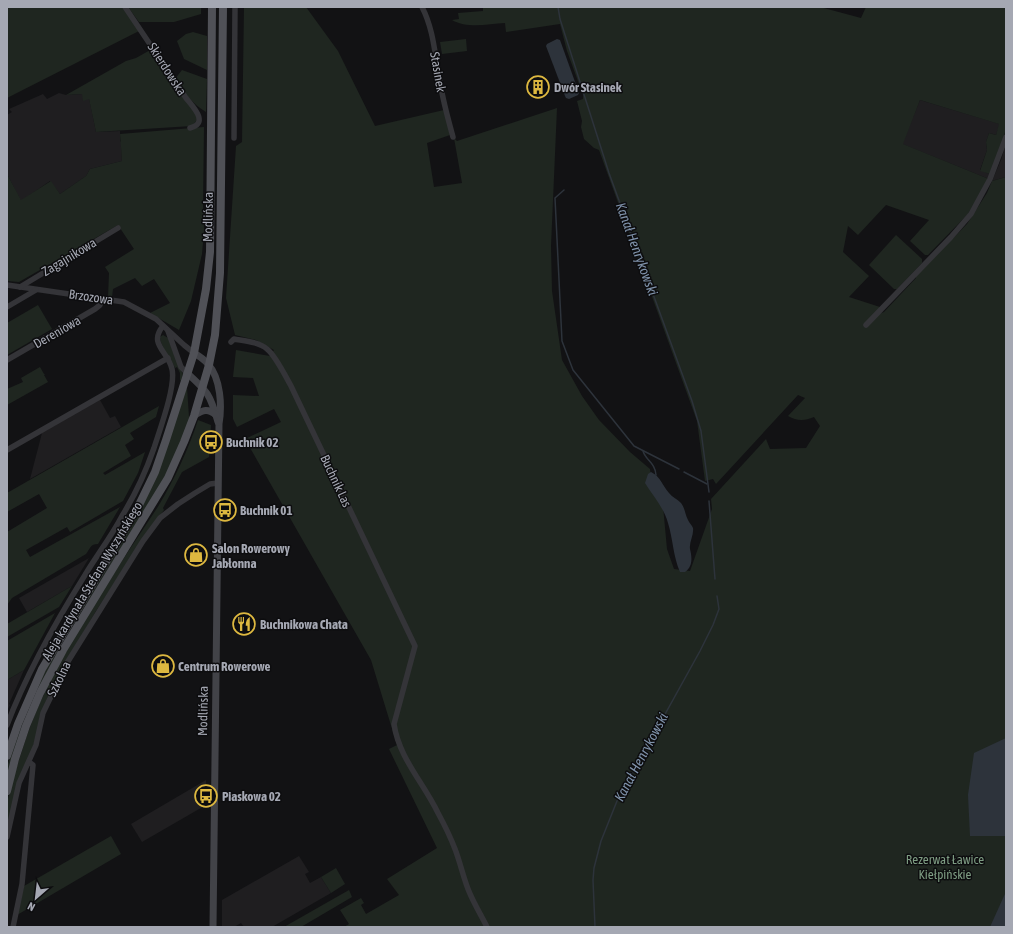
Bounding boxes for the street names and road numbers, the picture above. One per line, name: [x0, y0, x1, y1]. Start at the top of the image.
street label: Skierdowska: [144, 40, 190, 98]
street label: Stasinek: [427, 51, 449, 94]
street label: Modlińska: [200, 192, 216, 242]
street label: Zagajnikowa: [39, 235, 99, 279]
street label: Brzozowa: [68, 286, 114, 308]
street label: Dereniowa: [31, 313, 83, 351]
street label: Buchnik Las: [317, 452, 355, 510]
street label: Aleja kardynała Stefana Wyszyńskiego: [39, 499, 145, 663]
street label: Szkolna: [44, 659, 74, 699]
street label: Modlińska: [195, 686, 211, 736]

